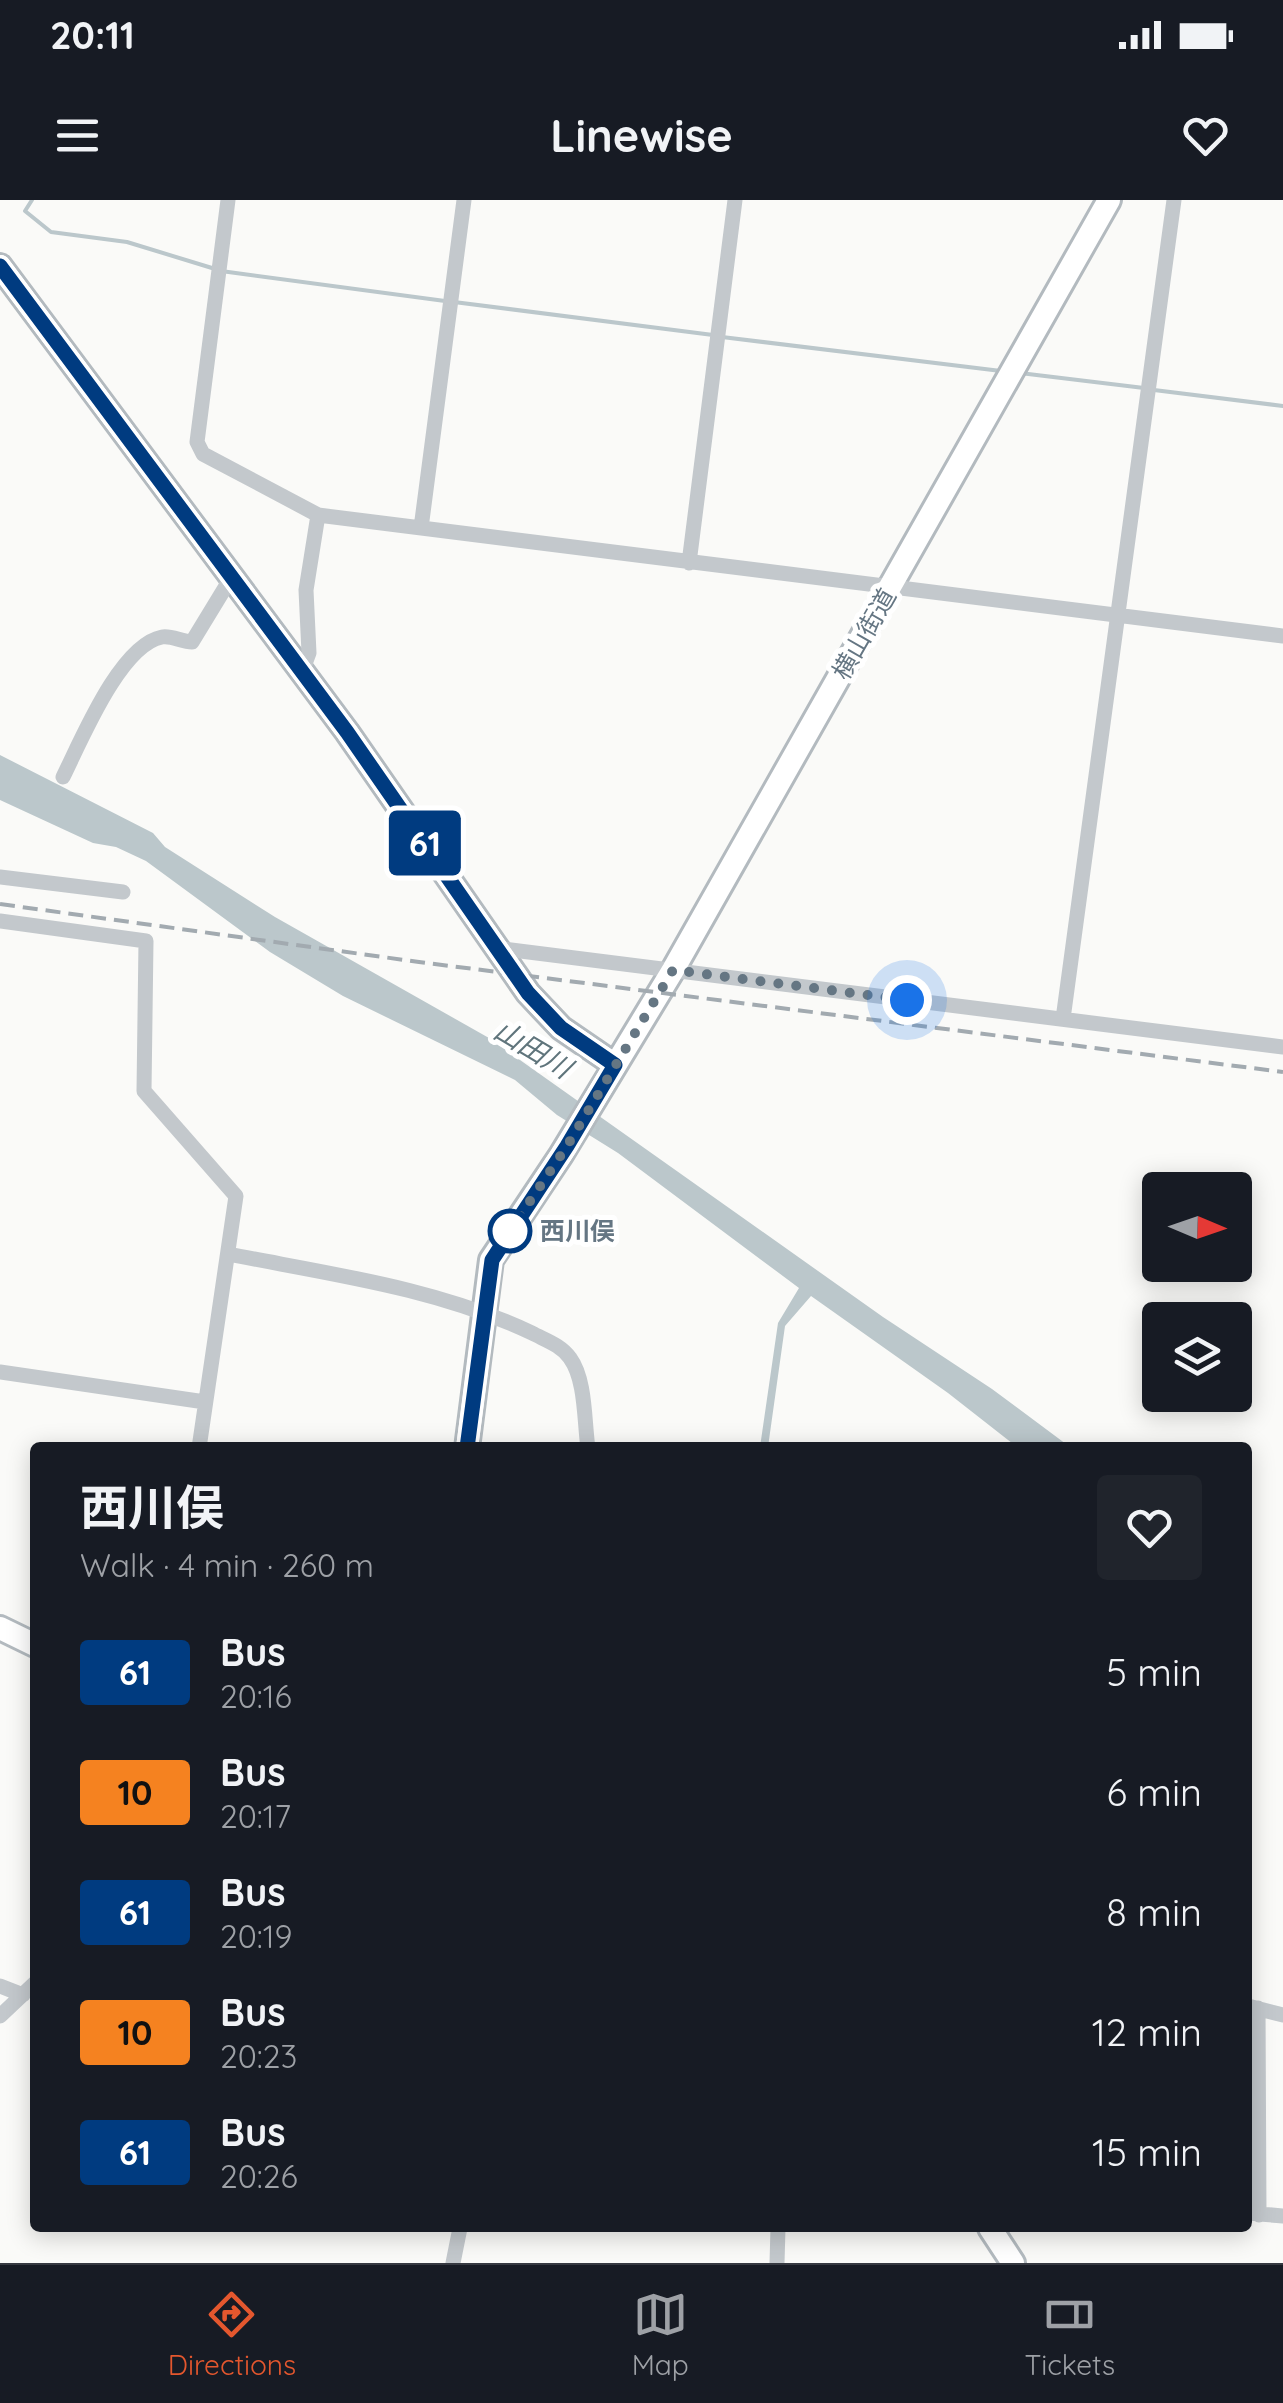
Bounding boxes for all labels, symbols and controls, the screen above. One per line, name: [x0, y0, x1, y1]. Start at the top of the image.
text: 20:11: [50, 11, 135, 59]
text: Linewise: [550, 107, 733, 163]
icon: menu: [50, 108, 105, 163]
icon: heart: [1178, 108, 1233, 163]
street label: 横山街道: [825, 583, 902, 685]
line badge: 61: [380, 810, 470, 876]
text: 61: [409, 821, 441, 865]
your location: [882, 975, 932, 1025]
water label: 山田川: [488, 1012, 581, 1087]
north arrow: [1142, 1172, 1252, 1282]
map controls: [1142, 1172, 1252, 1412]
marker: 西川俣: [489, 1210, 531, 1252]
place label: 西川俣: [540, 1215, 615, 1246]
button: layers: [1142, 1302, 1252, 1412]
button: heart: [1097, 1475, 1202, 1580]
text: 西川俣: [80, 1477, 224, 1537]
text: Walk · 4 min · 260 m: [80, 1545, 374, 1585]
text: Bus: [220, 1628, 286, 1676]
text: 5 min: [1106, 1648, 1202, 1696]
text: 61: [119, 1650, 151, 1694]
text: 20:16: [220, 1676, 292, 1716]
text: Bus: [220, 1748, 286, 1796]
text: 6 min: [1106, 1768, 1202, 1816]
text: 10: [117, 1770, 153, 1814]
text: 20:17: [220, 1796, 291, 1836]
text: Bus: [220, 1868, 286, 1916]
text: 8 min: [1106, 1888, 1202, 1936]
text: 61: [119, 1890, 151, 1934]
text: 20:19: [220, 1916, 292, 1956]
text: Bus: [220, 1988, 286, 2036]
text: 12 min: [1092, 2008, 1202, 2056]
text: 10: [117, 2010, 153, 2054]
text: 20:23: [220, 2036, 297, 2076]
text: Bus: [220, 2108, 286, 2156]
text: 15 min: [1092, 2128, 1202, 2176]
text: 61: [119, 2130, 151, 2174]
text: 20:26: [220, 2156, 298, 2196]
tab: Directions: [168, 2287, 296, 2382]
tab: Map: [632, 2287, 689, 2382]
tab: Tickets: [1024, 2287, 1115, 2382]

